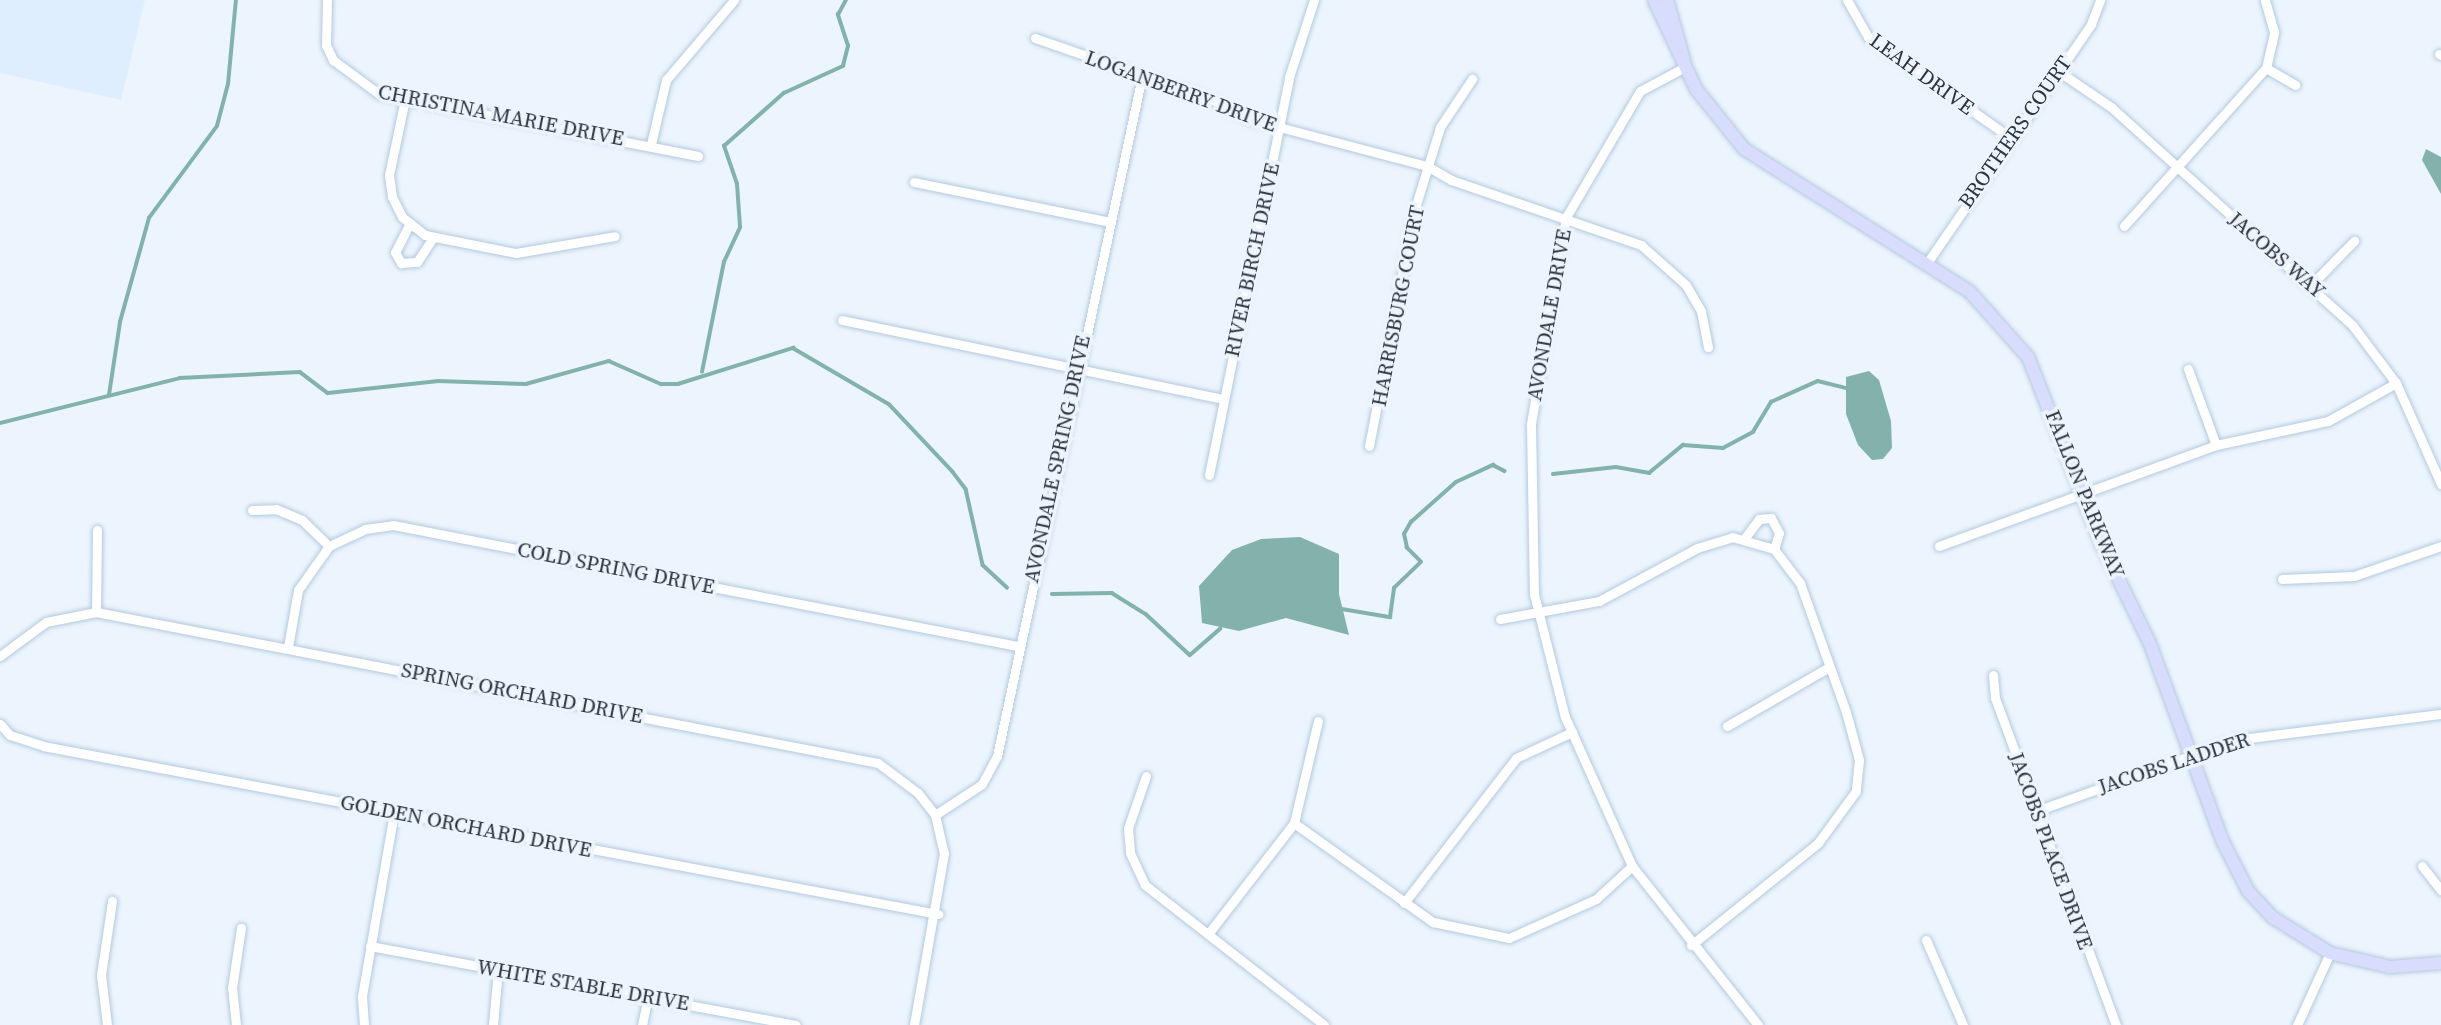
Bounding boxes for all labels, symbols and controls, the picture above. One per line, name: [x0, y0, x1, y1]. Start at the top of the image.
street label: LEAH DRIVE: [1865, 28, 1979, 120]
street label: LOGANBERRY DRIVE: [1081, 45, 1281, 137]
street label: BROTHERS COURT: [1953, 51, 2077, 213]
street label: CHRISTINA MARIE DRIVE: [376, 79, 626, 151]
street label: RIVER BIRCH DRIVE: [1219, 161, 1285, 359]
street label: HARRISBURG COURT: [1366, 203, 1430, 409]
street label: JACOBS WAY: [2224, 206, 2330, 304]
street label: AVONDALE DRIVE: [1521, 227, 1577, 403]
street label: AVONDALE SPRING DRIVE: [1018, 333, 1096, 585]
street label: FALLON PARKWAY: [2040, 406, 2130, 582]
street label: COLD SPRING DRIVE: [515, 537, 717, 599]
street label: SPRING ORCHARD DRIVE: [399, 657, 645, 729]
street label: JACOBS LADDER: [2095, 727, 2253, 799]
street label: JACOBS PLACE DRIVE: [2004, 749, 2098, 953]
street label: GOLDEN ORCHARD DRIVE: [338, 789, 594, 863]
street label: WHITE STABLE DRIVE: [475, 954, 691, 1016]

